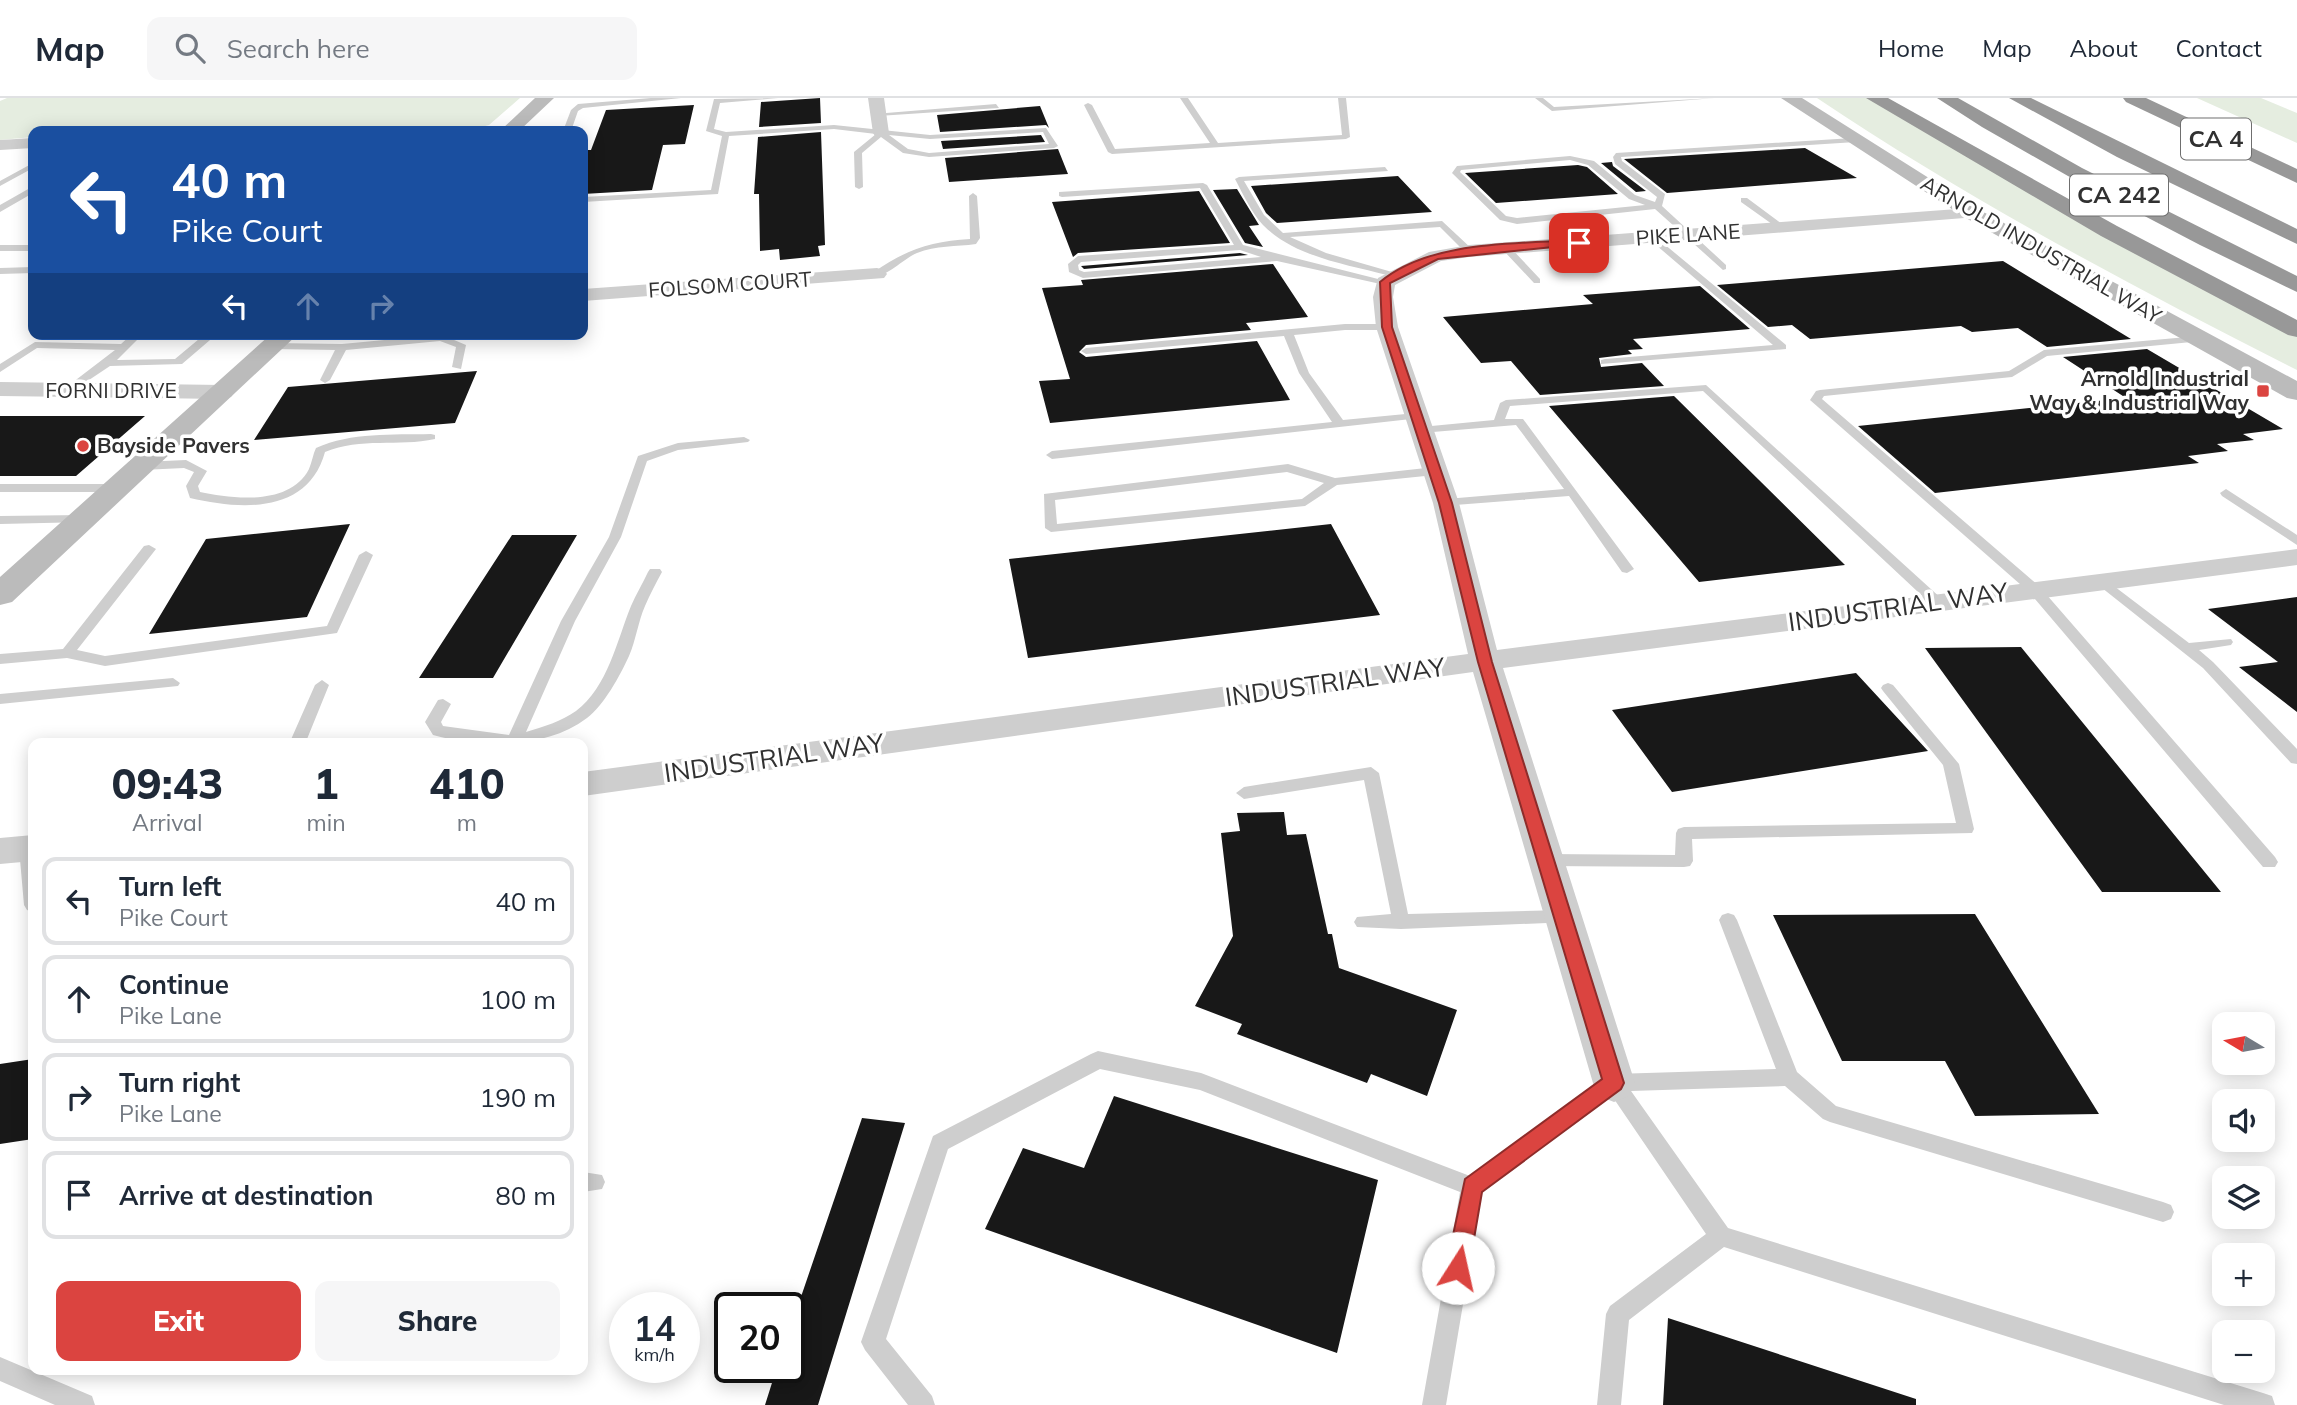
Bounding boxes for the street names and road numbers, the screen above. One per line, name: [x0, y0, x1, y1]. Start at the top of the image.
road number: CA 4: [2181, 118, 2251, 159]
street label: ARNOLD INDUSTRIAL WAY: [1917, 170, 2167, 329]
road number: CA 242: [2070, 174, 2168, 216]
street label: PIKE LANE: [1635, 217, 1741, 251]
street label: FOLSOM COURT: [647, 265, 813, 303]
street label: FORNI DRIVE: [45, 377, 177, 403]
street label: INDUSTRIAL WAY: [1786, 575, 2011, 638]
street label: INDUSTRIAL WAY: [1223, 650, 1448, 713]
street label: INDUSTRIAL WAY: [662, 726, 887, 789]

